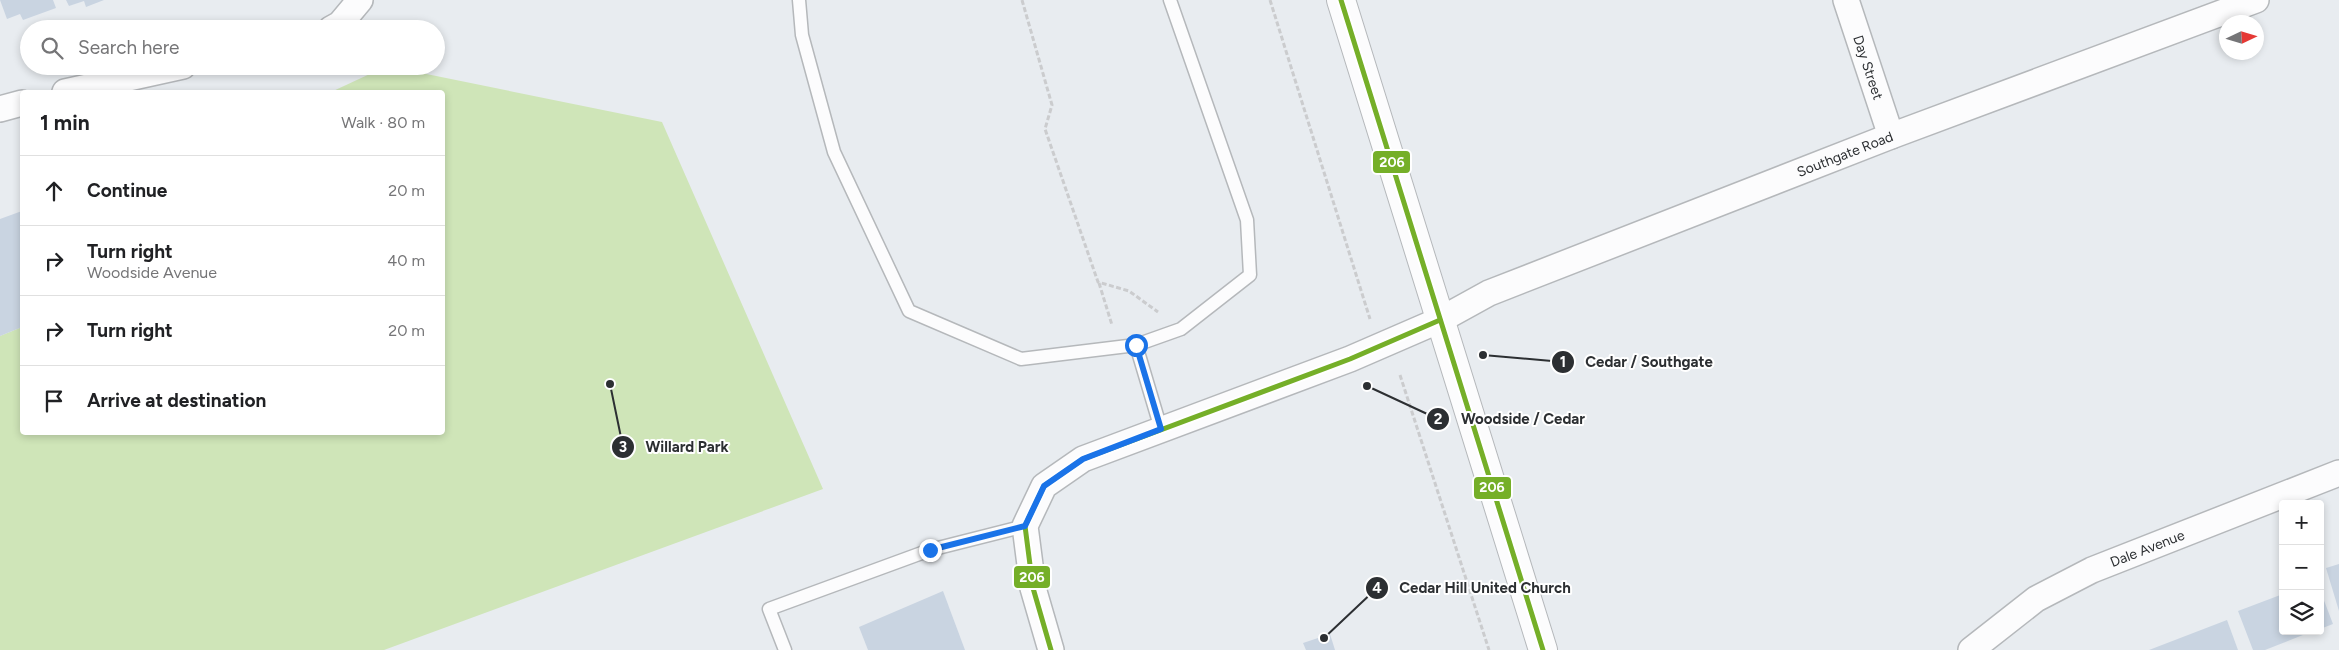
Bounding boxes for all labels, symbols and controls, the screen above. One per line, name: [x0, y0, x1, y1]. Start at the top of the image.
north arrow: [2219, 15, 2264, 60]
search box: [20, 20, 445, 75]
street label: Day Street: [1849, 33, 1886, 102]
icon: search: [38, 34, 66, 62]
text: Search here: [78, 36, 180, 59]
text: 1 min: [40, 110, 90, 135]
text: Walk · 80 m: [341, 113, 425, 132]
street label: Southgate Road: [1795, 128, 1896, 181]
line badge: 206: [1372, 150, 1411, 174]
text: 206: [1379, 154, 1405, 171]
icon: ahead: [40, 177, 68, 205]
text: Continue: [87, 179, 167, 202]
text: 20 m: [388, 181, 425, 200]
text: Turn right: [87, 240, 173, 263]
icon: right: [40, 247, 68, 275]
text: 40 m: [387, 251, 425, 270]
text: Woodside Avenue: [87, 263, 217, 282]
icon: right: [40, 317, 68, 345]
text: Turn right: [87, 319, 173, 342]
text: 20 m: [388, 321, 425, 340]
route start: [1125, 334, 1148, 357]
callout: Cedar / Southgate: [1551, 347, 1723, 377]
text: 1: [1560, 353, 1566, 371]
text: Cedar / Southgate: [1585, 353, 1713, 371]
icon: arrive: [40, 387, 68, 415]
text: Arrive at destination: [87, 389, 266, 412]
callout: Woodside / Cedar: [1426, 404, 1595, 434]
text: 2: [1434, 410, 1443, 428]
text: Woodside / Cedar: [1461, 410, 1585, 428]
callout: Willard Park: [610, 432, 738, 462]
text: 3: [619, 438, 627, 456]
text: Willard Park: [646, 438, 728, 456]
line badge: 206: [1473, 476, 1512, 500]
text: 206: [1479, 479, 1505, 496]
map controls: [2279, 500, 2324, 635]
button: +: [2279, 500, 2324, 545]
street label: Dale Avenue: [2108, 526, 2187, 571]
route end: [919, 539, 942, 562]
button: −: [2279, 545, 2324, 590]
line badge: 206: [1013, 565, 1051, 589]
text: 206: [1019, 569, 1045, 586]
callout: Cedar Hill United Church: [1364, 573, 1581, 603]
text: 4: [1372, 579, 1382, 597]
text: Cedar Hill United Church: [1399, 579, 1571, 597]
button: layers: [2279, 590, 2324, 635]

